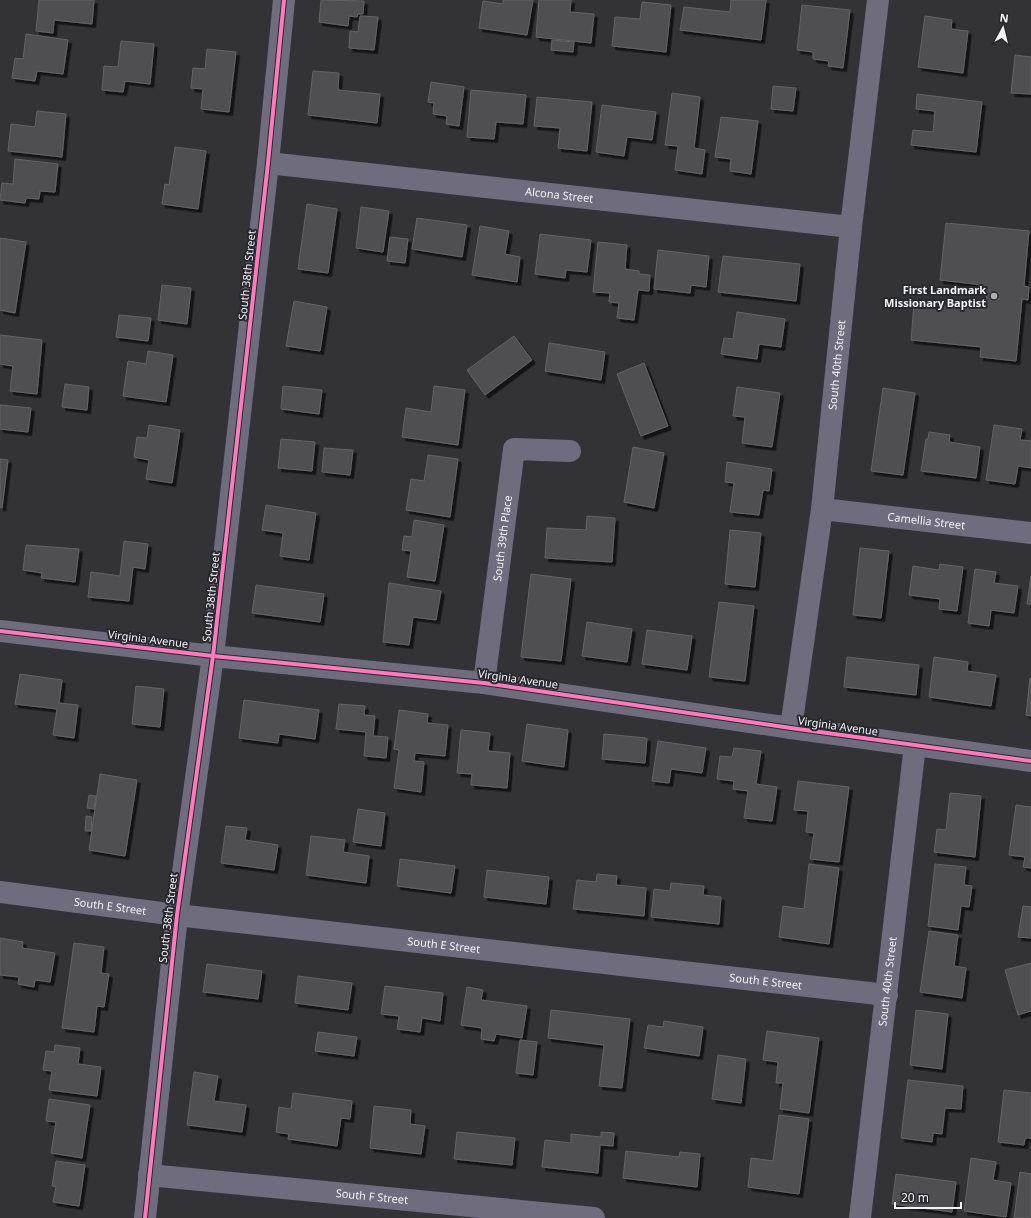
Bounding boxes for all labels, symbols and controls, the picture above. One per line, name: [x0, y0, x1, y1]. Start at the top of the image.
north arrow: [983, 8, 1023, 48]
text: N: [999, 10, 1010, 26]
street label: Alcona Street: [524, 183, 594, 206]
street label: South 38th Street: [234, 229, 259, 321]
place label: First Landmark Missionary Baptist: [884, 282, 986, 310]
marker: First Landmark Missionary Baptist: [989, 291, 999, 301]
street label: South 40th Street: [824, 319, 848, 411]
street label: South 39th Place: [489, 494, 515, 582]
street label: Camellia Street: [887, 509, 966, 532]
street label: South 38th Street: [198, 551, 223, 643]
street label: Virginia Avenue: [107, 626, 189, 651]
street label: Virginia Avenue: [477, 665, 559, 692]
street label: Virginia Avenue: [797, 712, 879, 739]
street label: South 38th Street: [155, 872, 180, 964]
street label: South E Street: [73, 894, 147, 918]
street label: South E Street: [407, 933, 481, 956]
street label: South 40th Street: [874, 936, 900, 1027]
street label: South E Street: [729, 969, 803, 992]
scale bar: [895, 1184, 961, 1210]
street label: South F Street: [335, 1185, 409, 1207]
text: 20 m: [901, 1189, 929, 1206]

